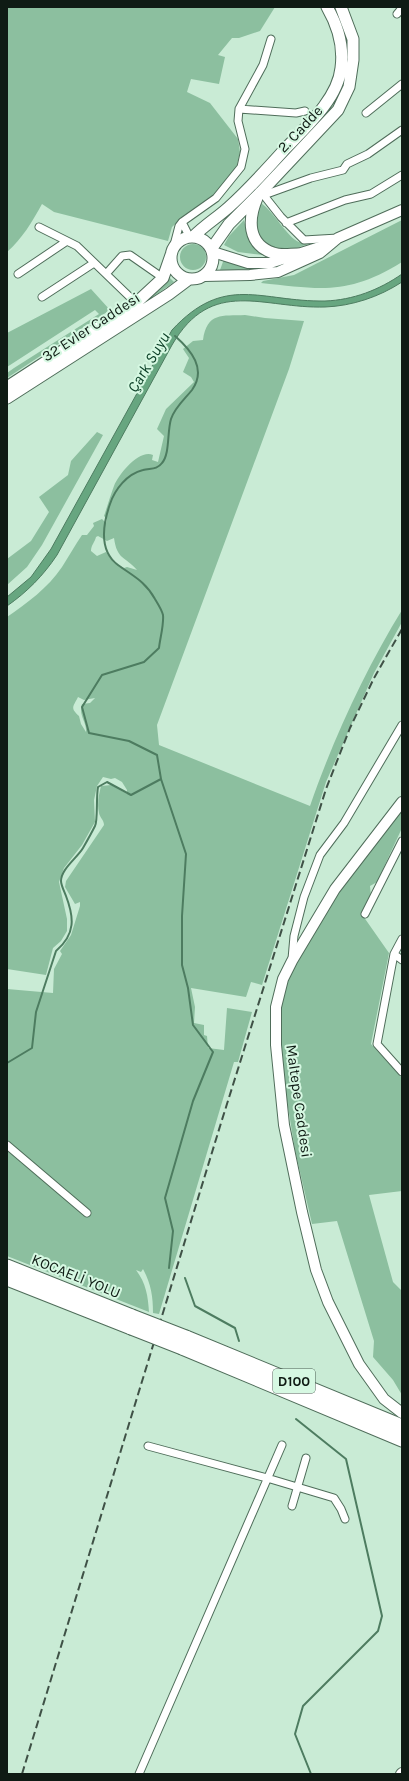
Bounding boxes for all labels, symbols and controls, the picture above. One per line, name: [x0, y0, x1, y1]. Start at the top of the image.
street label: 2. Cadde: [274, 102, 326, 156]
street label: 32 Evler Caddesi: [39, 289, 143, 365]
water label: Çark Suyu: [123, 329, 174, 396]
street label: Maltepe Caddesi: [282, 1043, 316, 1159]
street label: KOCAELİ YOLU: [29, 1250, 123, 1302]
road number: D100: [273, 1369, 315, 1393]

